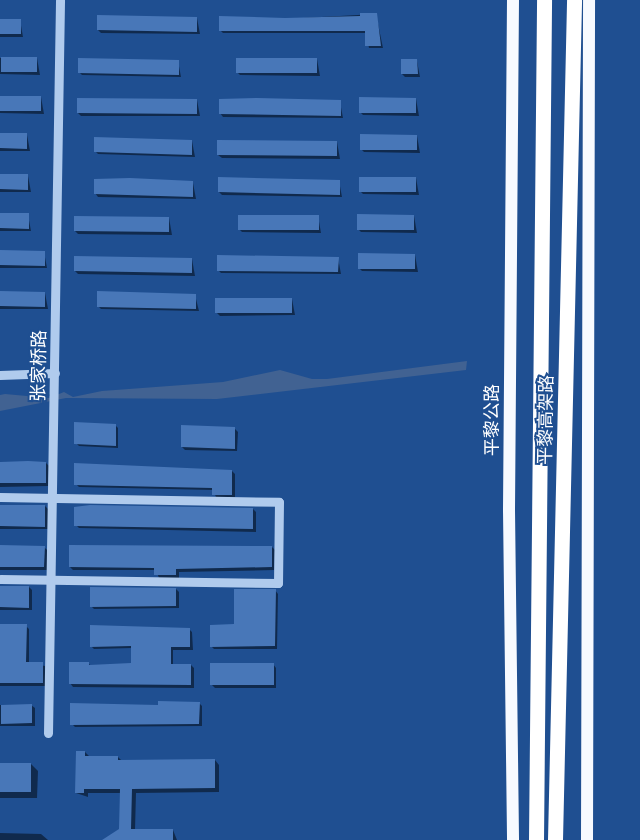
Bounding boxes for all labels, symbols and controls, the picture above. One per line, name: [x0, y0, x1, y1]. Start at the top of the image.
street label: 张家桥路: [28, 330, 50, 402]
street label: 平黎高架路: [534, 375, 558, 465]
street label: 平黎公路: [481, 384, 503, 456]

